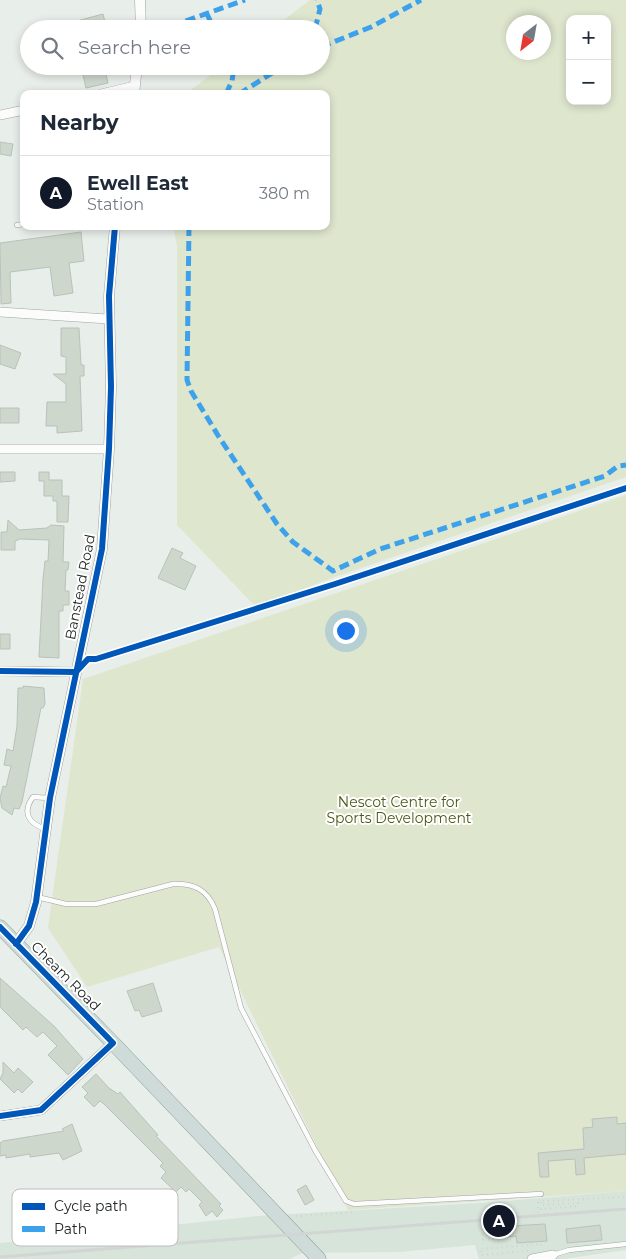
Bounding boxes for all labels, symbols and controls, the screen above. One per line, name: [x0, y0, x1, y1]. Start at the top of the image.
north arrow: [506, 15, 551, 60]
map controls: [566, 15, 611, 105]
button: +: [566, 15, 611, 60]
search box: [20, 20, 330, 75]
icon: search: [38, 34, 66, 62]
text: Search here: [78, 36, 191, 59]
button: −: [566, 60, 611, 105]
text: Nearby: [40, 110, 119, 135]
text: Ewell East: [87, 172, 189, 195]
text: A: [50, 184, 62, 203]
text: 380 m: [259, 184, 310, 203]
text: Station: [87, 195, 144, 214]
street label: Banstead Road: [61, 533, 99, 641]
your location: [333, 618, 359, 644]
park label: Nescot Centre for Sports Development: [326, 793, 472, 827]
street label: Cheam Road: [27, 937, 105, 1015]
legend: [12, 1189, 178, 1246]
text: Cycle path: [54, 1197, 128, 1215]
pin: A: [483, 1202, 515, 1240]
text: Path: [54, 1220, 87, 1238]

